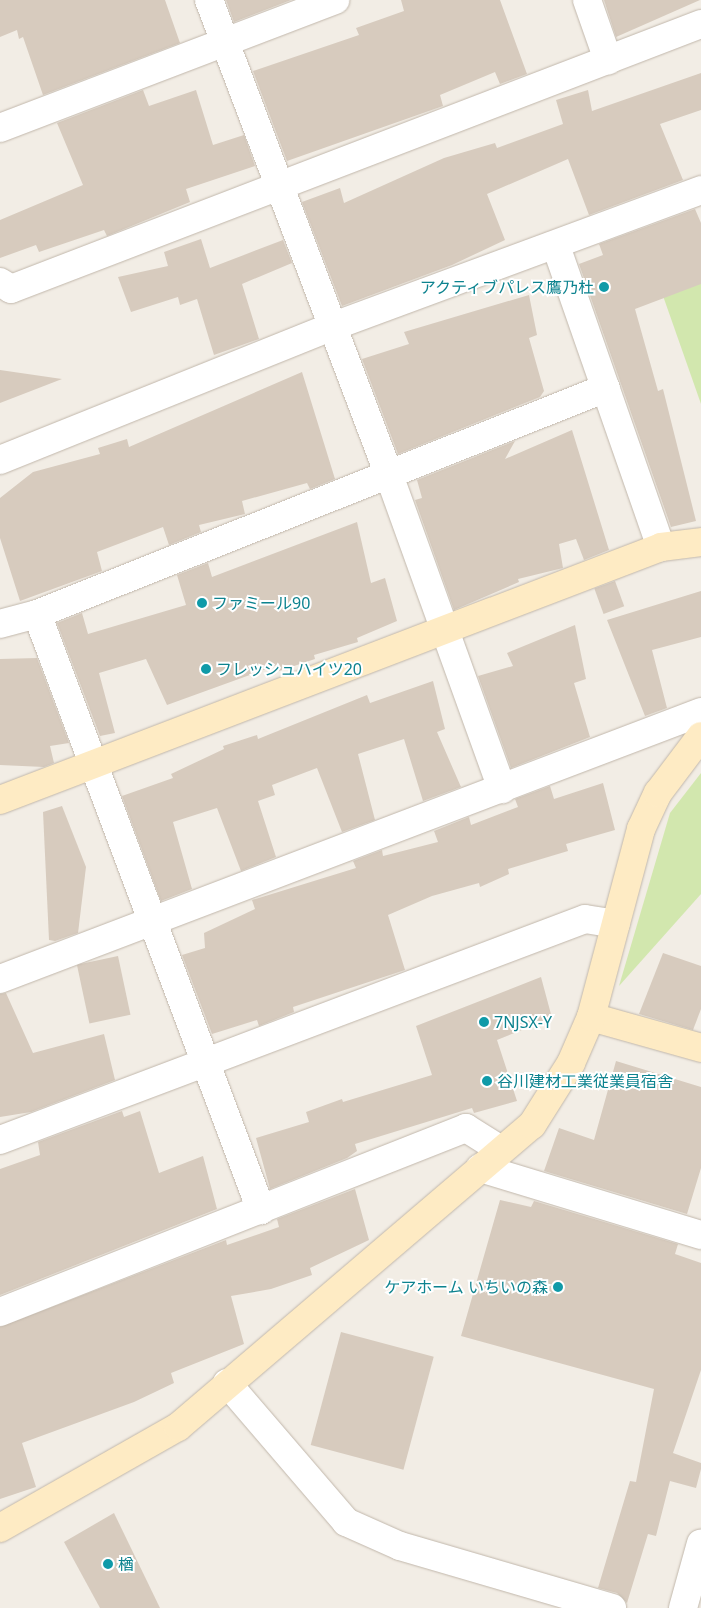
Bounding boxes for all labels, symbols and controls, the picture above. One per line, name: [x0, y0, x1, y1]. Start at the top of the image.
place label: アクティブパレス鷹乃杜: [418, 277, 594, 297]
marker: アクティブパレス鷹乃杜: [598, 281, 610, 293]
place label: ファミール90: [212, 593, 310, 613]
marker: ファミール90: [196, 597, 208, 609]
place label: フレッシュハイツ20: [216, 659, 362, 679]
marker: フレッシュハイツ20: [200, 663, 212, 675]
place label: 7NJSX-Y: [494, 1012, 552, 1032]
marker: 7NJSX-Y: [478, 1016, 490, 1028]
place label: 谷川建材工業従業員宿舎: [497, 1071, 673, 1091]
marker: 谷川建材工業従業員宿舎: [481, 1075, 493, 1087]
place label: ケアホーム いちいの森: [384, 1277, 548, 1297]
marker: ケアホーム いちいの森: [552, 1281, 564, 1293]
place label: 楢: [118, 1554, 134, 1574]
marker: 楢: [102, 1558, 114, 1570]

